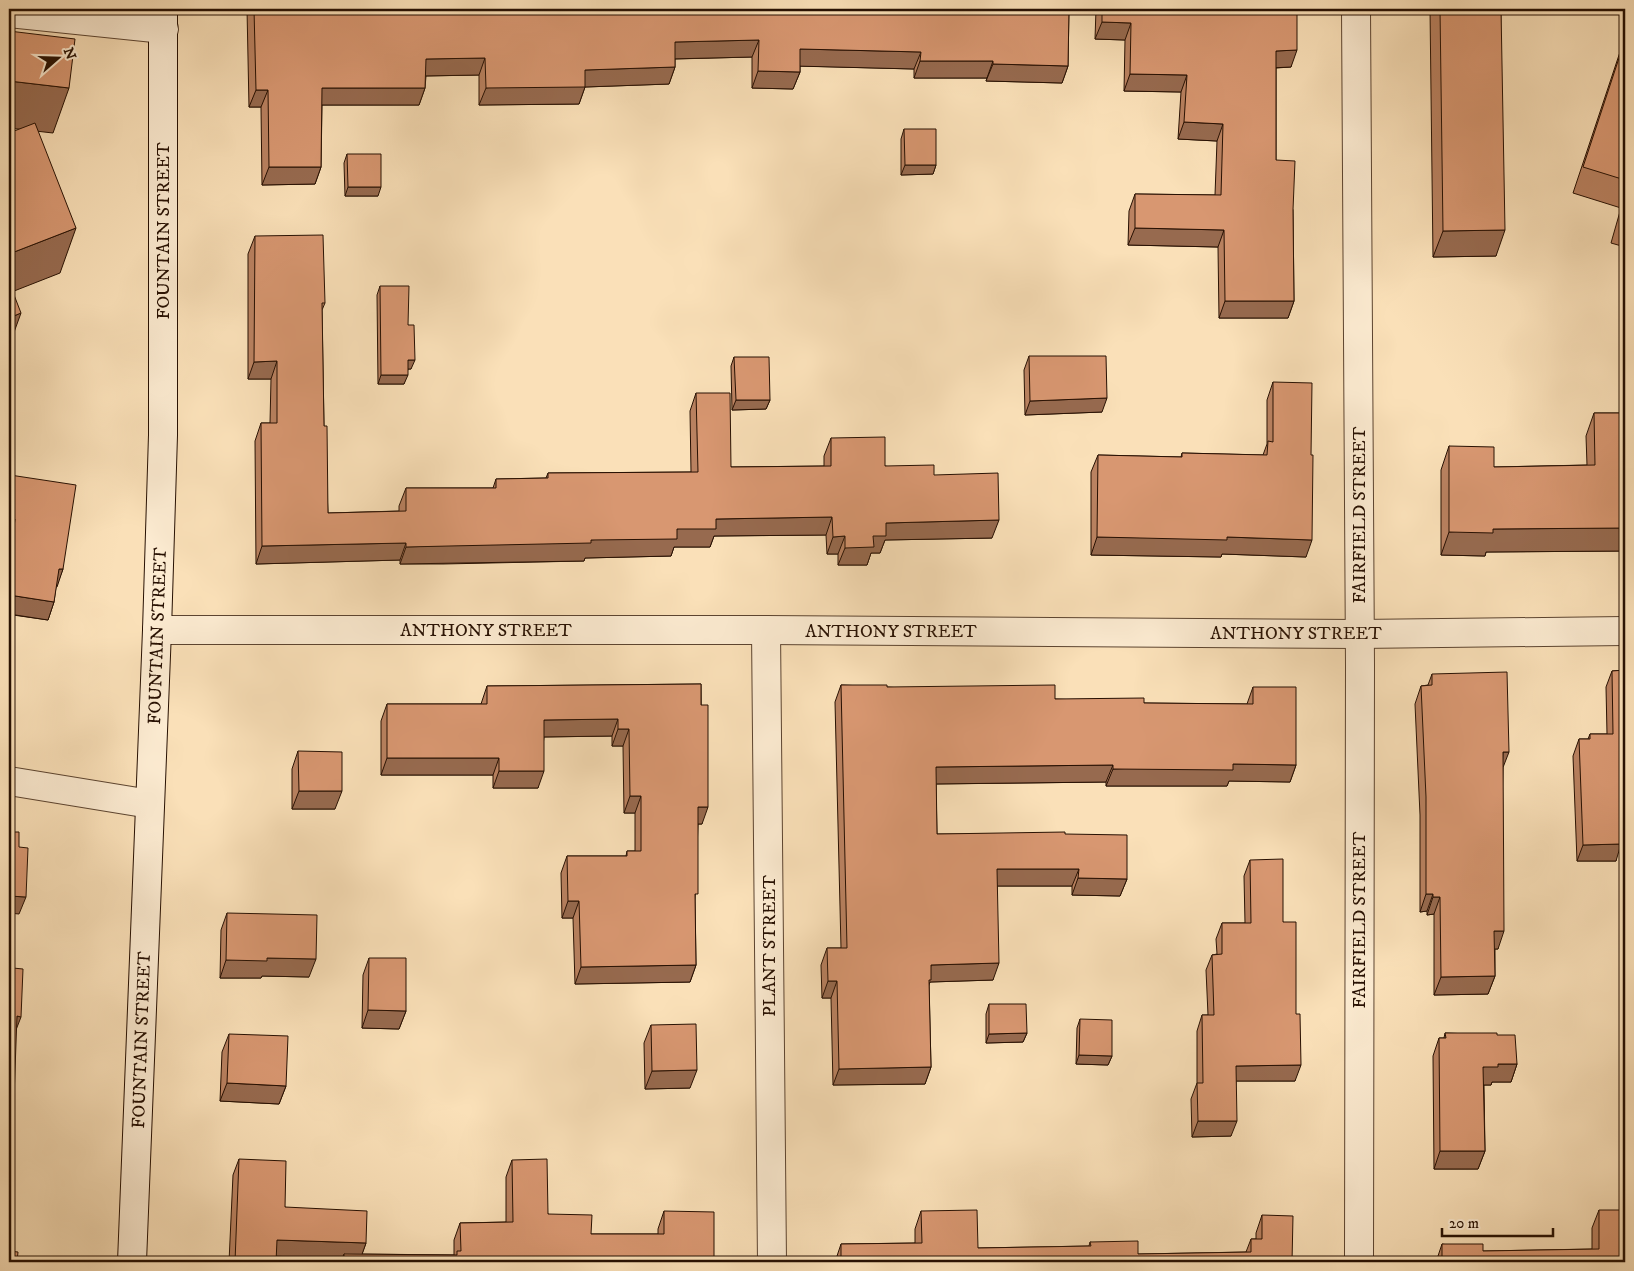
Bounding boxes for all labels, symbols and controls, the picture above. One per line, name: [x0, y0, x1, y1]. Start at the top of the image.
north arrow: [32, 32, 82, 82]
text: N: [59, 45, 80, 63]
street label: FOUNTAIN STREET: [153, 142, 175, 320]
street label: FAIRFIELD STREET: [1349, 426, 1371, 604]
street label: FOUNTAIN STREET: [144, 547, 172, 725]
street label: ANTHONY STREET: [400, 620, 572, 642]
street label: ANTHONY STREET: [805, 621, 977, 643]
street label: ANTHONY STREET: [1210, 623, 1382, 645]
street label: FAIRFIELD STREET: [1349, 831, 1371, 1009]
street label: PLANT STREET: [759, 875, 781, 1017]
street label: FOUNTAIN STREET: [128, 951, 156, 1129]
scale bar: [1442, 1206, 1553, 1238]
text: 20 m: [1449, 1214, 1479, 1233]

